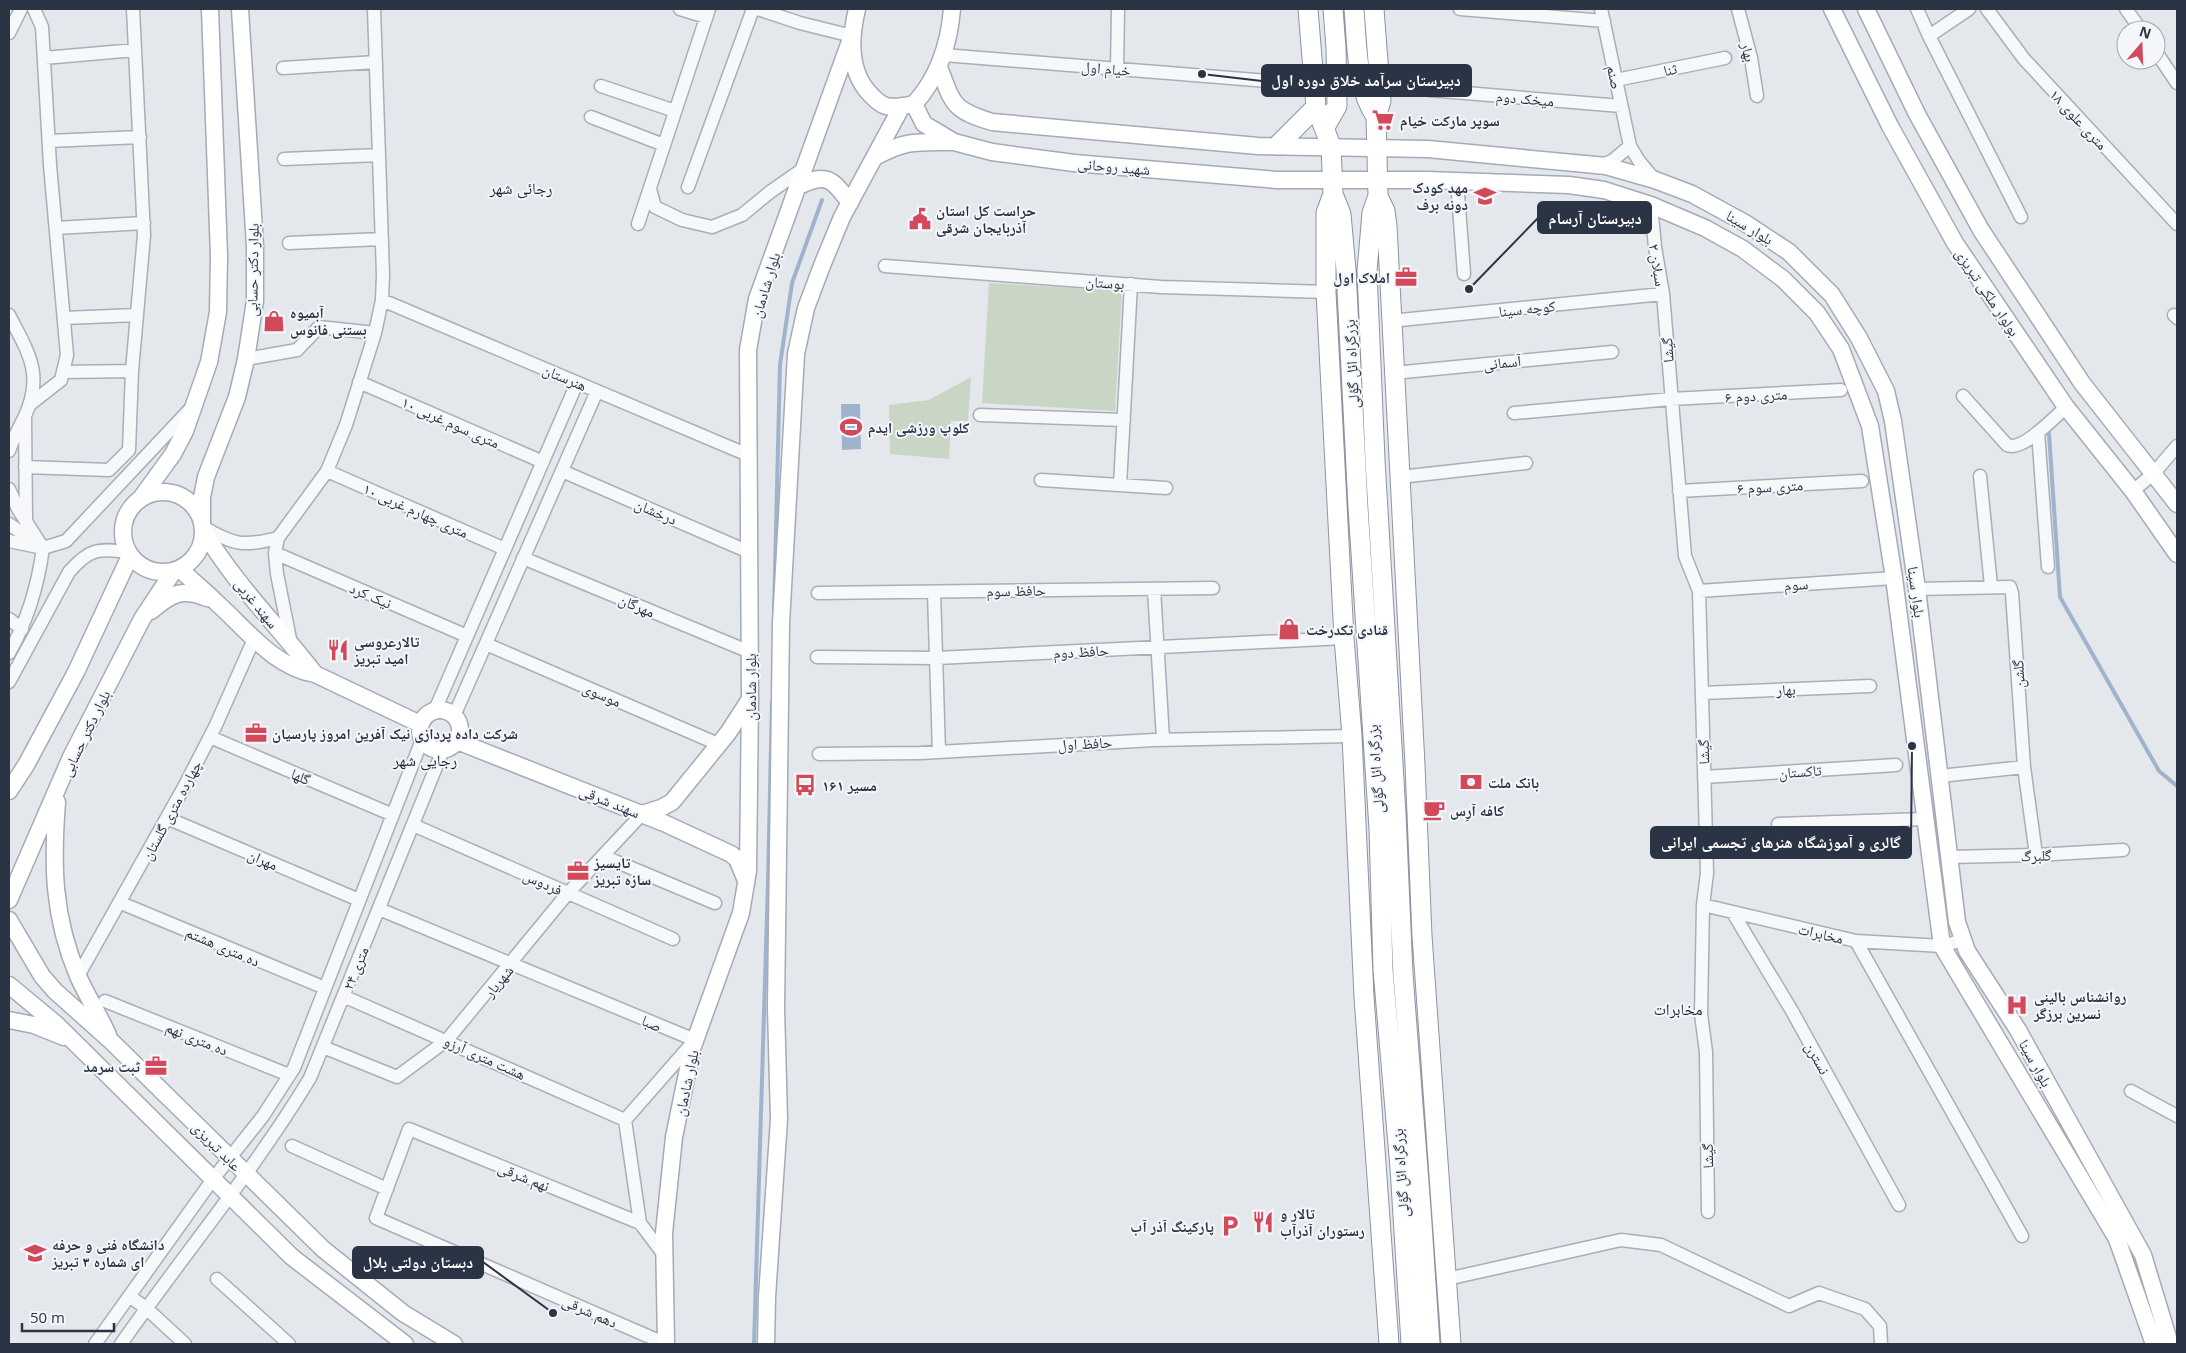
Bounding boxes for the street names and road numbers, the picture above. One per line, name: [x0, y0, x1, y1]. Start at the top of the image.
street label: بهار: [1737, 39, 1761, 64]
street label: خیام اول: [1080, 56, 1132, 81]
street label: ثنا: [1661, 58, 1679, 80]
street label: صنم: [1602, 63, 1627, 91]
street label: ۱۸ متری علوی: [2045, 84, 2112, 155]
street label: میخک دوم: [1495, 85, 1555, 112]
street label: شهید روحانی: [1077, 153, 1151, 180]
street label: بلوار سینا: [1723, 205, 1777, 249]
street label: بلوار دکتر حسابی: [241, 223, 264, 317]
street label: سبلان ۲: [1644, 242, 1671, 288]
street label: بولوار ملکی تبریزی: [1950, 244, 2025, 341]
street label: بلوار شادمان: [746, 250, 785, 320]
street label: بوستان: [1085, 271, 1125, 294]
street label: کوچه سینا: [1498, 295, 1556, 321]
street label: بزرگراه ائل گؤلی: [1339, 319, 1364, 409]
street label: گیشا: [1656, 336, 1678, 363]
street label: آسمانی: [1482, 350, 1523, 375]
street label: هنرستان: [540, 359, 590, 396]
street label: ۶ متری دوم: [1724, 383, 1788, 408]
street label: ۱۰ متری سوم غربی: [399, 392, 503, 453]
street label: ۶ متری سوم: [1736, 474, 1804, 499]
street label: ۱۰ متری چهارم غربی: [360, 478, 472, 543]
street label: درخشان: [631, 493, 680, 530]
street label: بلوار سینا: [1904, 565, 1930, 619]
street label: سوم: [1783, 573, 1809, 596]
street label: سهند غربی: [230, 574, 283, 633]
street label: نیک کرد: [347, 577, 395, 613]
street label: حافظ سوم: [986, 579, 1046, 602]
street label: مهرگان: [615, 588, 658, 622]
street label: حافظ دوم: [1053, 640, 1110, 663]
street label: بلوار شادمان: [740, 653, 761, 721]
street label: گلشن: [2007, 659, 2030, 689]
street label: موسوی: [579, 677, 624, 712]
street label: بهار: [1775, 679, 1796, 699]
street label: بلوار دکتر حسابی: [55, 687, 115, 780]
street label: بزرگراه ائل گؤلی: [1362, 724, 1389, 814]
street label: حافظ اول: [1057, 732, 1113, 755]
street label: گیشا: [1693, 739, 1713, 765]
street label: چهارده متری گلستان: [136, 756, 207, 864]
street label: تاکستان: [1778, 759, 1823, 783]
street label: گلها: [288, 763, 314, 789]
street label: سهند شرقی: [576, 780, 643, 823]
street label: مهران: [244, 844, 281, 875]
street label: گلبرگ: [2020, 844, 2052, 866]
street label: فردوس: [520, 865, 566, 900]
street label: مخابرات: [1796, 918, 1846, 948]
street label: ده متری هشتم: [183, 921, 263, 971]
street label: ۲۴ متری: [337, 943, 374, 993]
street label: شهریار: [478, 961, 517, 1002]
street label: صبا: [639, 1010, 665, 1036]
street label: ده متری نهم: [163, 1016, 231, 1060]
street label: هشت متری آرزو: [441, 1030, 529, 1085]
street label: بلوار سینا: [2015, 1036, 2057, 1090]
street label: نسترن: [1800, 1038, 1835, 1078]
street label: بلوار شادمان: [669, 1048, 704, 1118]
street label: عابد تبریزی: [187, 1117, 246, 1176]
street label: بزرگراه ائل گؤلی: [1387, 1128, 1414, 1218]
street label: گیشا: [1697, 1143, 1717, 1169]
street label: نهم شرقی: [495, 1157, 553, 1196]
street label: دهم شرقی: [559, 1290, 621, 1333]

